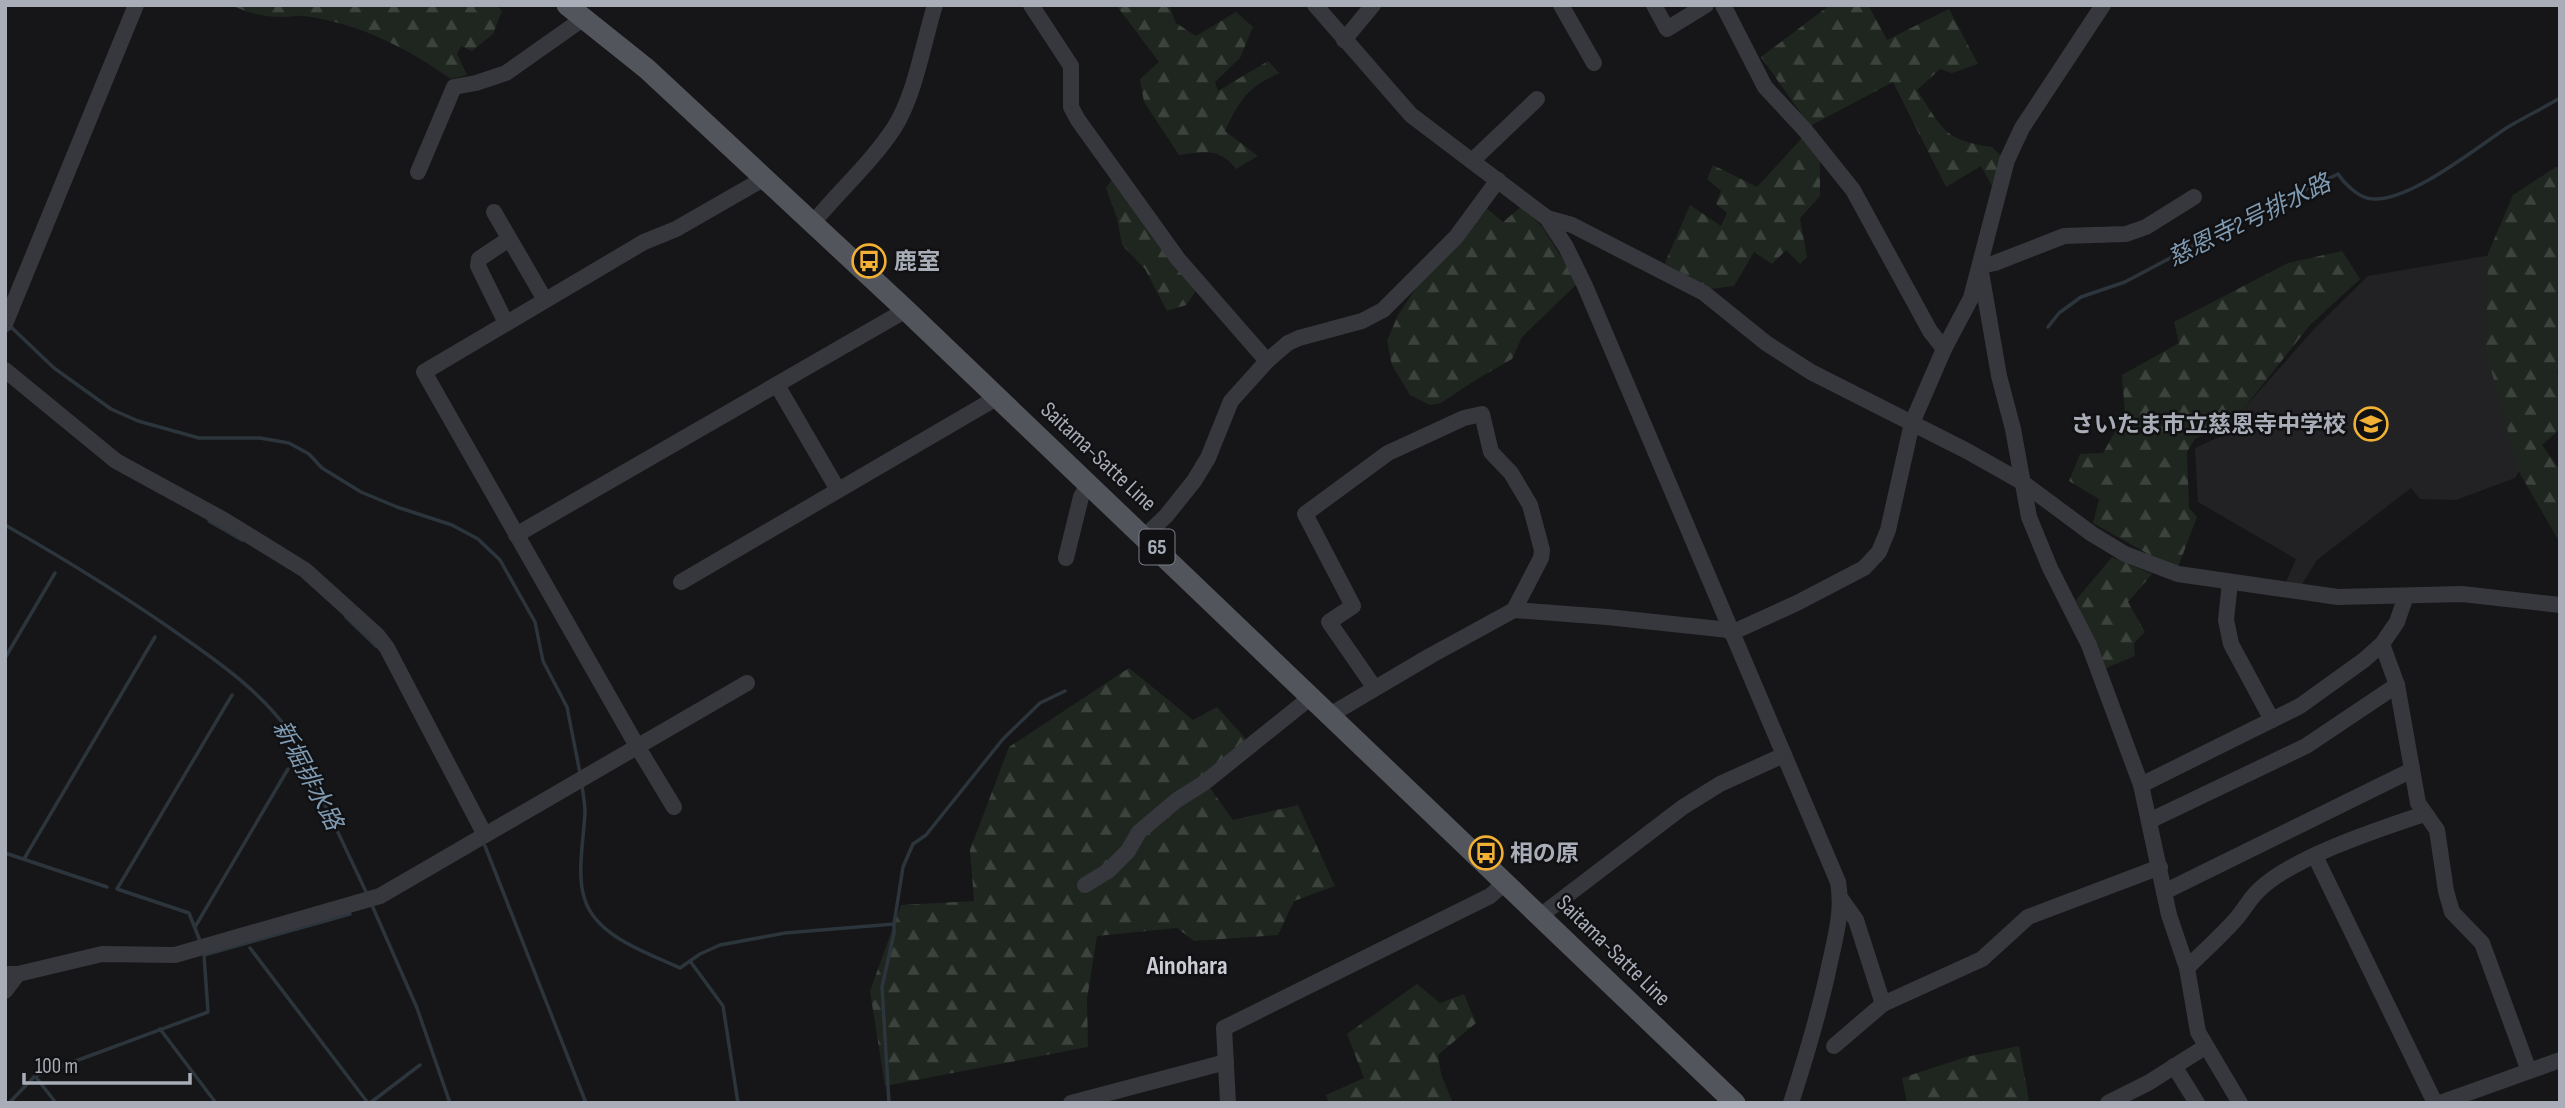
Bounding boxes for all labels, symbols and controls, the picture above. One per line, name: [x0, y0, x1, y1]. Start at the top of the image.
water label: 慈恩寺2号排水路: [2163, 168, 2337, 272]
bus stop icon: 鹿室: [850, 242, 888, 280]
place label: 鹿室: [894, 248, 940, 276]
street label: Saitama-Satte Line: [1035, 396, 1162, 517]
school or university icon: さいたま市立慈恩寺中学校: [2352, 405, 2390, 443]
place label: さいたま市立慈恩寺中学校: [2071, 411, 2346, 439]
road number: 65: [1140, 530, 1174, 564]
water label: 新堀排水路: [267, 715, 349, 837]
bus stop icon: 相の原: [1467, 834, 1505, 872]
place label: 相の原: [1510, 840, 1579, 868]
street label: Saitama-Satte Line: [1550, 889, 1676, 1012]
district label: Ainohara: [1145, 951, 1228, 982]
scale bar: [24, 1042, 191, 1086]
text: 100 m: [35, 1054, 78, 1079]

